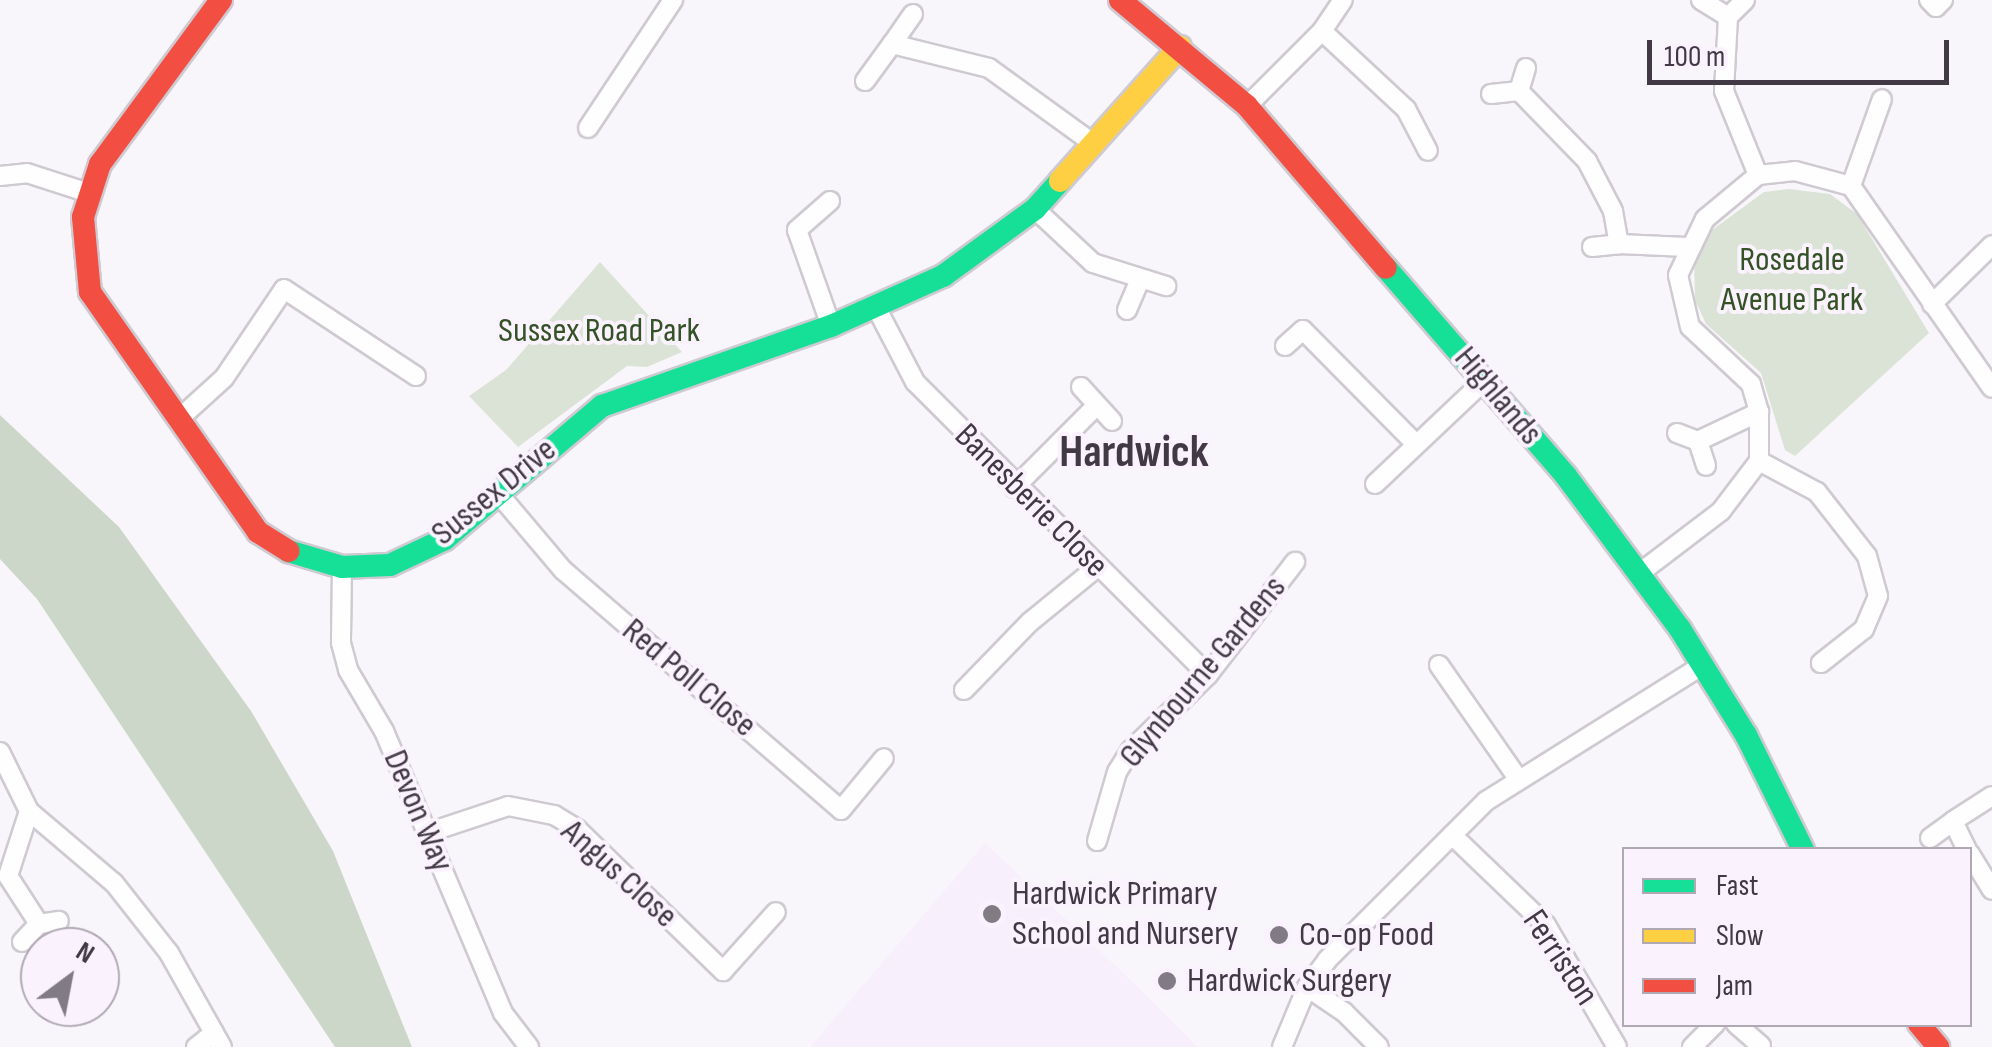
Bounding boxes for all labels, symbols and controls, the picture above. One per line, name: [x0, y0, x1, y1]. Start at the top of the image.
scale bar: [1652, 20, 1954, 82]
text: 100 m: [1664, 39, 1725, 75]
park label: Rosedale Avenue Park: [1721, 239, 1863, 321]
park label: Sussex Road Park: [498, 310, 700, 352]
street label: Highlands: [1445, 338, 1551, 454]
street label: Banesberie Close: [945, 415, 1117, 587]
district label: Hardwick: [1059, 426, 1209, 480]
street label: Sussex Drive: [423, 429, 565, 555]
street label: Glynbourne Gardens: [1111, 568, 1295, 776]
street label: Red Poll Close: [613, 610, 765, 746]
street label: Devon Way: [374, 744, 462, 878]
street label: Angus Close: [552, 811, 686, 937]
legend: [1622, 847, 1972, 1027]
text: Fast: [1716, 868, 1758, 904]
place label: Hardwick Primary School and Nursery: [1012, 873, 1238, 955]
street label: Ferriston: [1513, 902, 1607, 1014]
marker: Hardwick Primary School and Nursery: [981, 903, 1003, 925]
place label: Co-op Food: [1299, 914, 1434, 956]
text: Slow: [1716, 918, 1764, 954]
marker: Co-op Food: [1268, 924, 1290, 946]
north arrow: [20, 927, 120, 1027]
text: N: [70, 935, 100, 971]
place label: Hardwick Surgery: [1187, 960, 1392, 1002]
text: Jam: [1716, 968, 1753, 1004]
marker: Hardwick Surgery: [1156, 970, 1178, 992]

